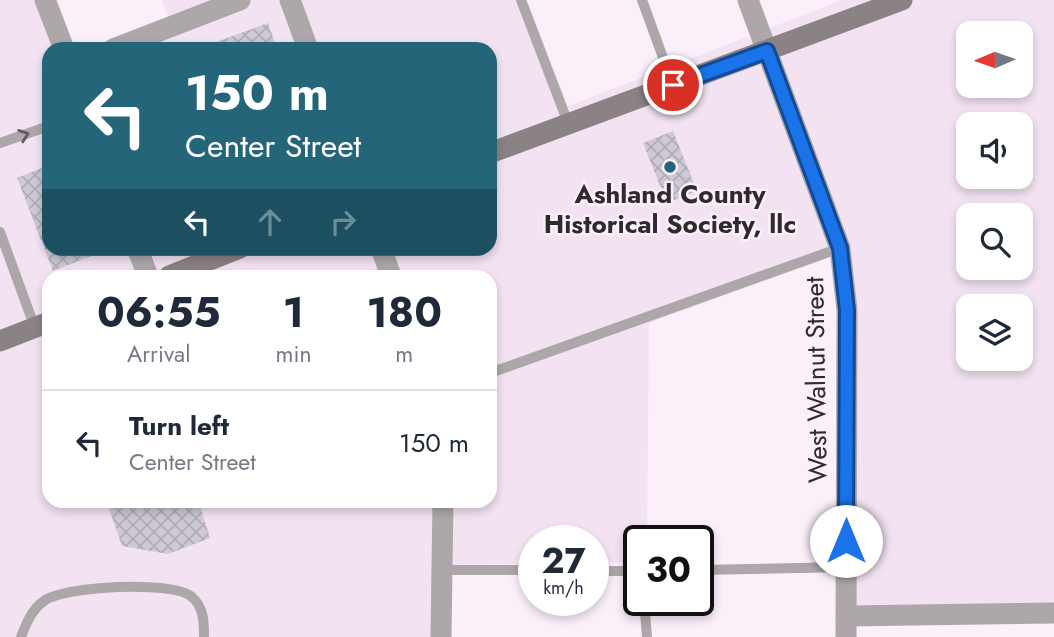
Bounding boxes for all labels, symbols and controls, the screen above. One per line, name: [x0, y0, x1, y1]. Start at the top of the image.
north arrow: [956, 21, 1032, 98]
map controls: [956, 21, 1033, 371]
pin: [643, 55, 703, 115]
text: 150 m: [185, 58, 329, 128]
icon: arrive: [654, 66, 692, 104]
icon: left: [70, 70, 161, 161]
button: sound: [956, 112, 1033, 189]
text: Center Street: [185, 123, 361, 169]
one-way arrow: [18, 129, 30, 143]
marker: Ashland County Historical Society, llc: [662, 159, 678, 175]
place label: Ashland County Historical Society, llc: [544, 175, 796, 243]
icon: left: [178, 203, 216, 241]
icon: ahead: [251, 203, 289, 241]
icon: right: [324, 203, 362, 241]
button: search: [956, 203, 1033, 280]
street label: West Walnut Street: [795, 276, 837, 484]
text: 06:55: [97, 282, 221, 343]
text: 1: [283, 282, 304, 343]
text: 180: [366, 282, 442, 343]
button: layers: [956, 294, 1033, 371]
text: Arrival: [127, 337, 190, 371]
text: min: [276, 337, 312, 371]
text: m: [395, 337, 413, 371]
text: Turn left: [129, 407, 229, 445]
icon: left: [70, 424, 108, 462]
text: 150 m: [399, 424, 469, 462]
text: Center Street: [129, 445, 256, 479]
position arrow: [809, 504, 883, 578]
speed limit sign: 30: [623, 525, 714, 616]
text: 27: [541, 536, 586, 586]
text: km/h: [543, 575, 584, 601]

